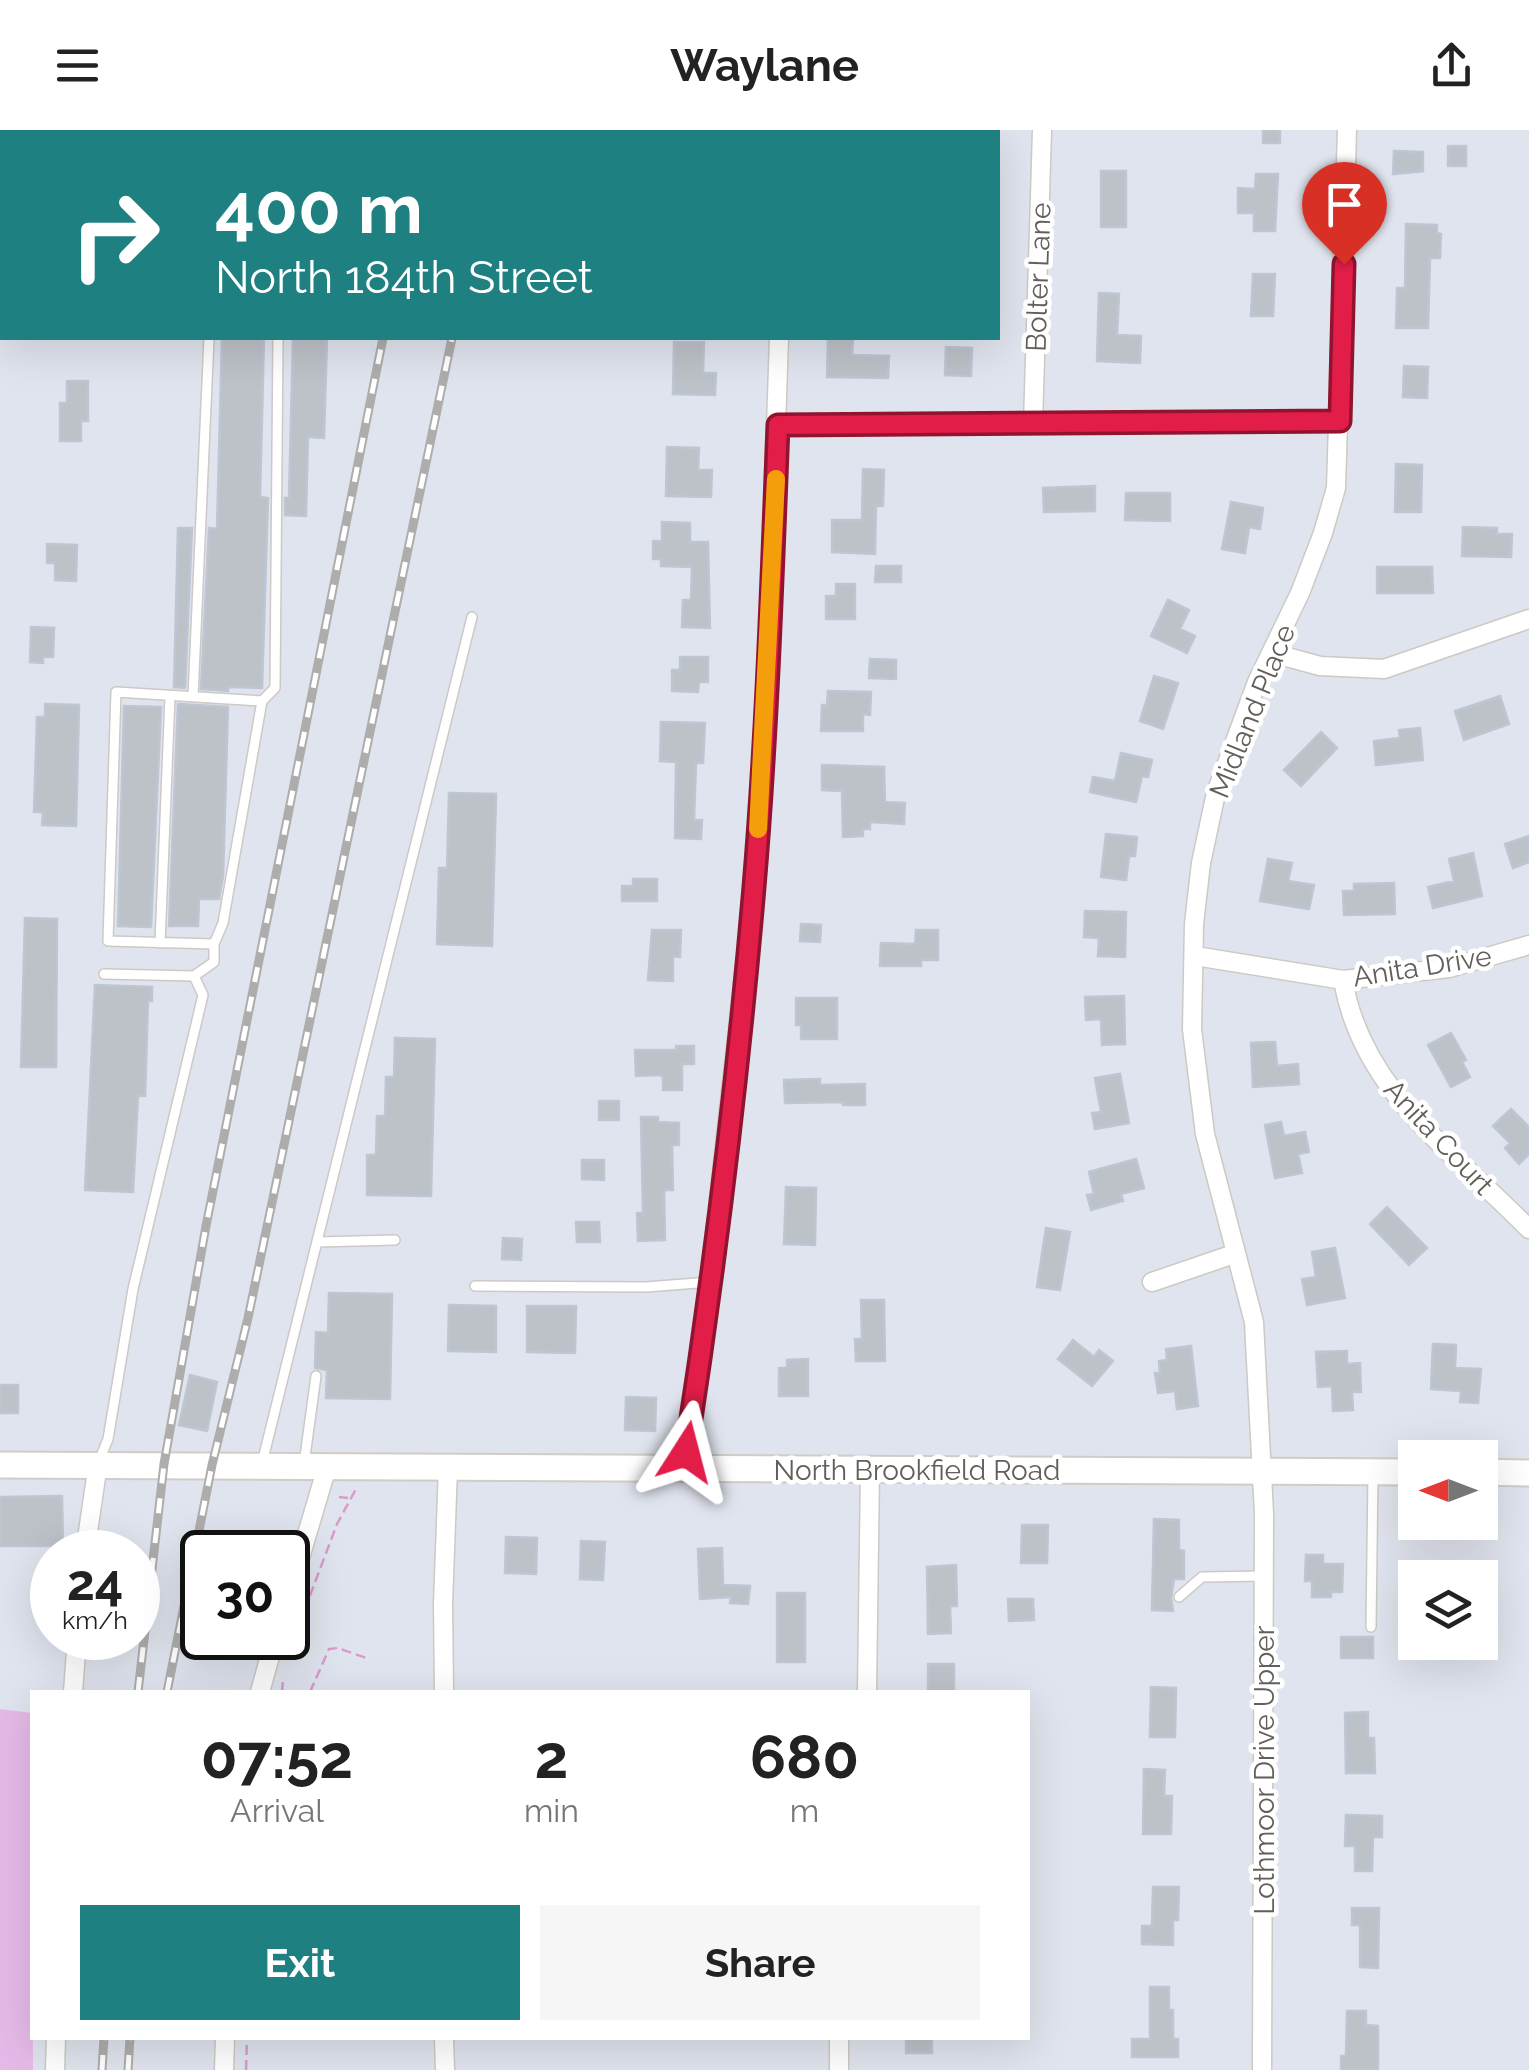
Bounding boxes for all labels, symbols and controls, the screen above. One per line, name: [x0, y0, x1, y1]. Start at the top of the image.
icon: menu: [50, 38, 105, 93]
icon: share: [1424, 38, 1479, 93]
text: Waylane: [670, 39, 859, 92]
pin: [1302, 162, 1387, 265]
text: 400 m: [215, 167, 423, 249]
icon: right: [50, 170, 180, 300]
icon: arrive: [1317, 177, 1372, 232]
street label: Bolter Lane: [1019, 202, 1058, 352]
text: North 184th Street: [215, 251, 593, 304]
street label: Midland Place: [1203, 620, 1302, 803]
street label: Anita Drive: [1350, 939, 1494, 994]
street label: Anita Court: [1377, 1073, 1501, 1202]
position arrow: [634, 1400, 738, 1504]
north arrow: [1398, 1440, 1498, 1540]
map controls: [1398, 1440, 1498, 1660]
street label: North Brookfield Road: [774, 1454, 1060, 1487]
speed limit sign: 30: [180, 1530, 310, 1660]
text: 24: [67, 1553, 123, 1612]
button: layers: [1398, 1560, 1498, 1660]
text: km/h: [62, 1605, 128, 1635]
street label: Lothmoor Drive Upper: [1248, 1625, 1281, 1915]
text: 07:52: [201, 1722, 353, 1792]
text: 2: [535, 1722, 568, 1792]
text: 680: [750, 1722, 859, 1792]
text: Arrival: [230, 1792, 324, 1829]
text: min: [524, 1792, 579, 1829]
text: m: [790, 1792, 819, 1829]
button: Exit: [80, 1905, 520, 2020]
button: Share: [540, 1905, 980, 2020]

